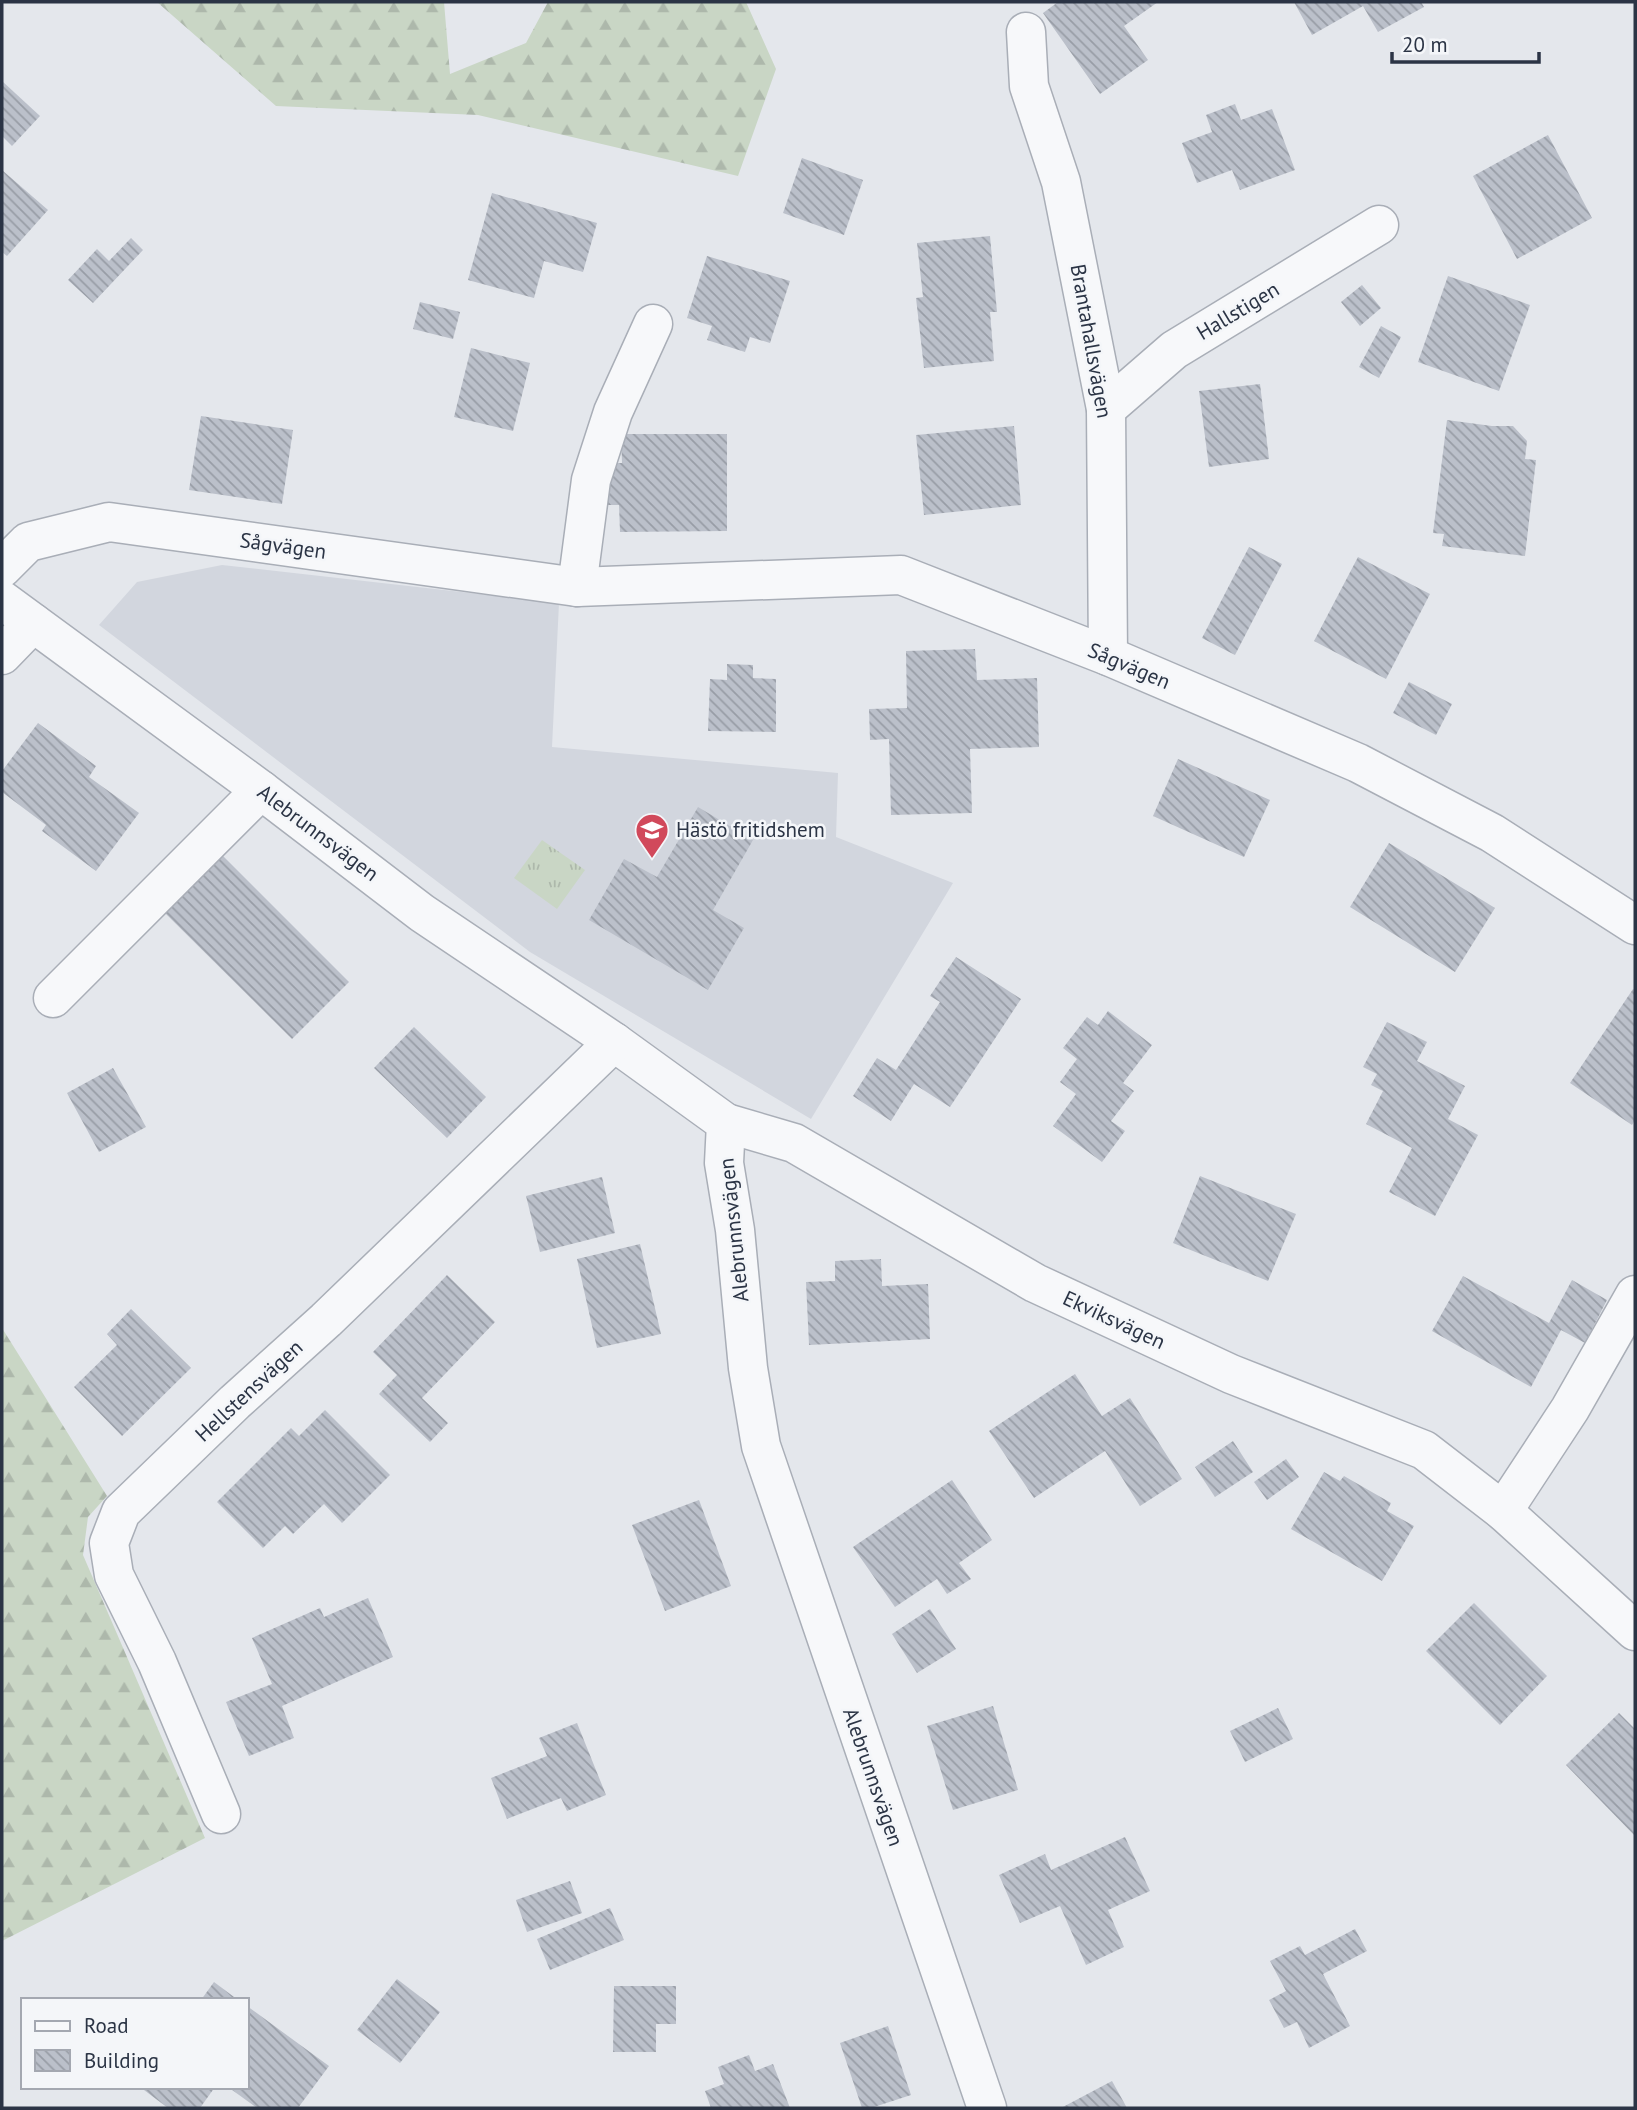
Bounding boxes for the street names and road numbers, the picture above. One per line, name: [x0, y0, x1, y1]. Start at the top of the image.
street label: Brantahallsvägen: [1065, 262, 1118, 420]
street label: Hallstigen: [1191, 275, 1284, 346]
street label: Sågvägen: [238, 526, 328, 565]
street label: Sågvägen: [1084, 636, 1174, 695]
street label: Alebrunnsvägen: [252, 778, 384, 887]
street label: Alebrunnsvägen: [713, 1157, 754, 1303]
street label: Ekviksvägen: [1059, 1284, 1170, 1355]
street label: Hellstensvägen: [189, 1334, 308, 1447]
street label: Alebrunnsvägen: [837, 1704, 910, 1850]

